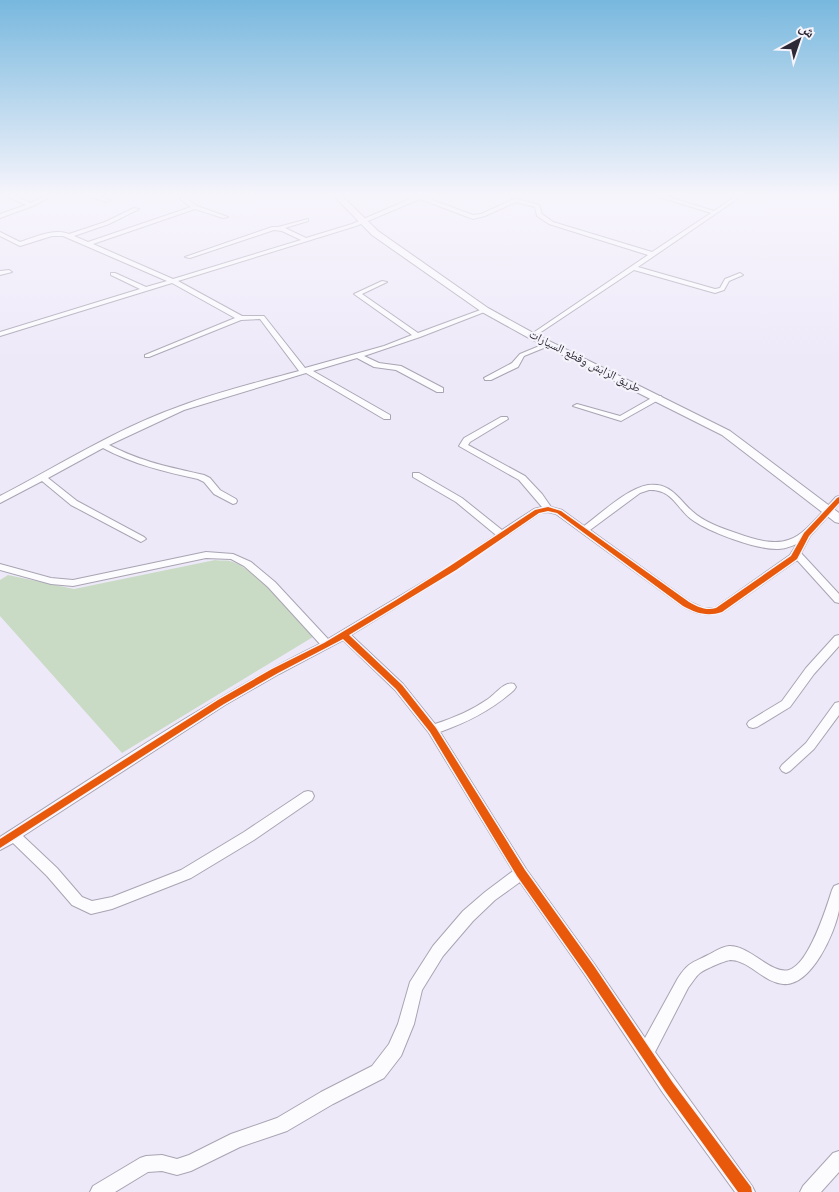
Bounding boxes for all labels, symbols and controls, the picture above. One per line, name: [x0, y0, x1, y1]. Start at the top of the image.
north arrow: [774, 15, 824, 65]
text: ش: [796, 18, 820, 42]
street label: طريق الرابش وقطع السيارات: [527, 326, 644, 396]

